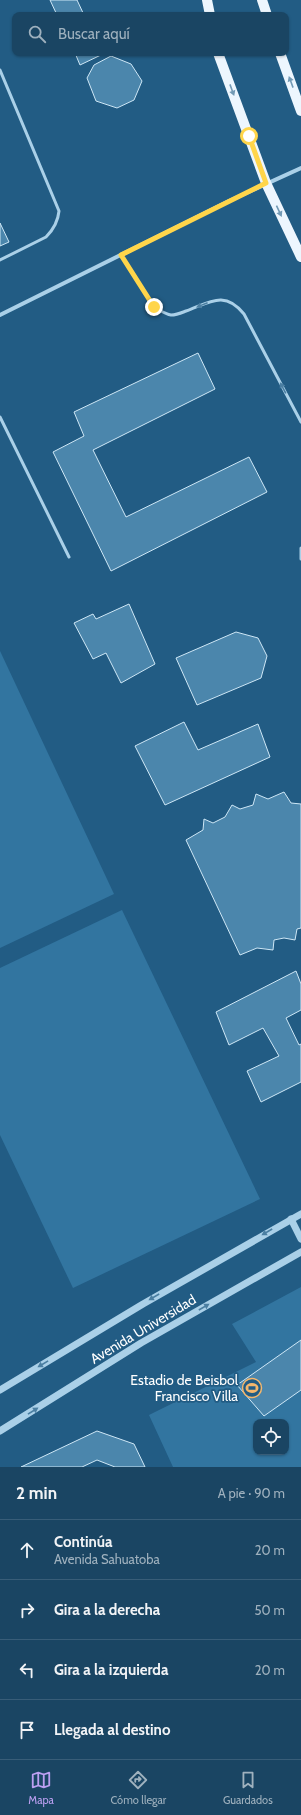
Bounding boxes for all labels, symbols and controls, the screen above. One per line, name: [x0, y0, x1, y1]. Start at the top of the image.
search box: [12, 12, 289, 56]
icon: search: [26, 23, 48, 45]
text: Buscar aquí: [58, 25, 130, 43]
one-way arrow: [287, 76, 293, 88]
one-way arrow: [229, 84, 235, 96]
route start: [240, 127, 258, 145]
one-way arrow: [276, 205, 282, 216]
route end: [145, 298, 163, 316]
one-way arrow: [195, 302, 207, 308]
one-way arrow: [280, 382, 286, 394]
one-way arrow: [261, 1229, 273, 1236]
street label: Avenida Universidad: [87, 1290, 199, 1368]
one-way arrow: [148, 1294, 160, 1301]
one-way arrow: [198, 1304, 210, 1311]
one-way arrow: [38, 1360, 48, 1368]
place label: Estadio de Beisbol Francisco Villa: [130, 1371, 239, 1405]
sports icon: Estadio de Beisbol Francisco Villa: [241, 1377, 263, 1399]
one-way arrow: [27, 1407, 39, 1414]
map controls: [253, 1419, 289, 1455]
button: locate: [253, 1419, 289, 1455]
text: 2 min: [16, 1483, 57, 1503]
text: A pie · 90 m: [218, 1485, 285, 1501]
text: Continúa: [54, 1533, 112, 1551]
icon: ahead: [16, 1539, 38, 1561]
text: 20 m: [255, 1542, 285, 1558]
text: Avenida Sahuatoba: [54, 1551, 160, 1567]
icon: right: [16, 1599, 38, 1621]
text: Gira a la derecha: [54, 1601, 160, 1619]
text: 50 m: [255, 1602, 285, 1618]
icon: left: [16, 1659, 38, 1681]
text: Gira a la izquierda: [54, 1661, 168, 1679]
text: 20 m: [255, 1662, 285, 1678]
icon: arrive: [16, 1719, 38, 1741]
text: Llegada al destino: [54, 1721, 170, 1739]
tab: Mapa: [28, 1769, 54, 1807]
tab: Cómo llegar: [110, 1769, 166, 1807]
tab: Guardados: [223, 1769, 273, 1807]

